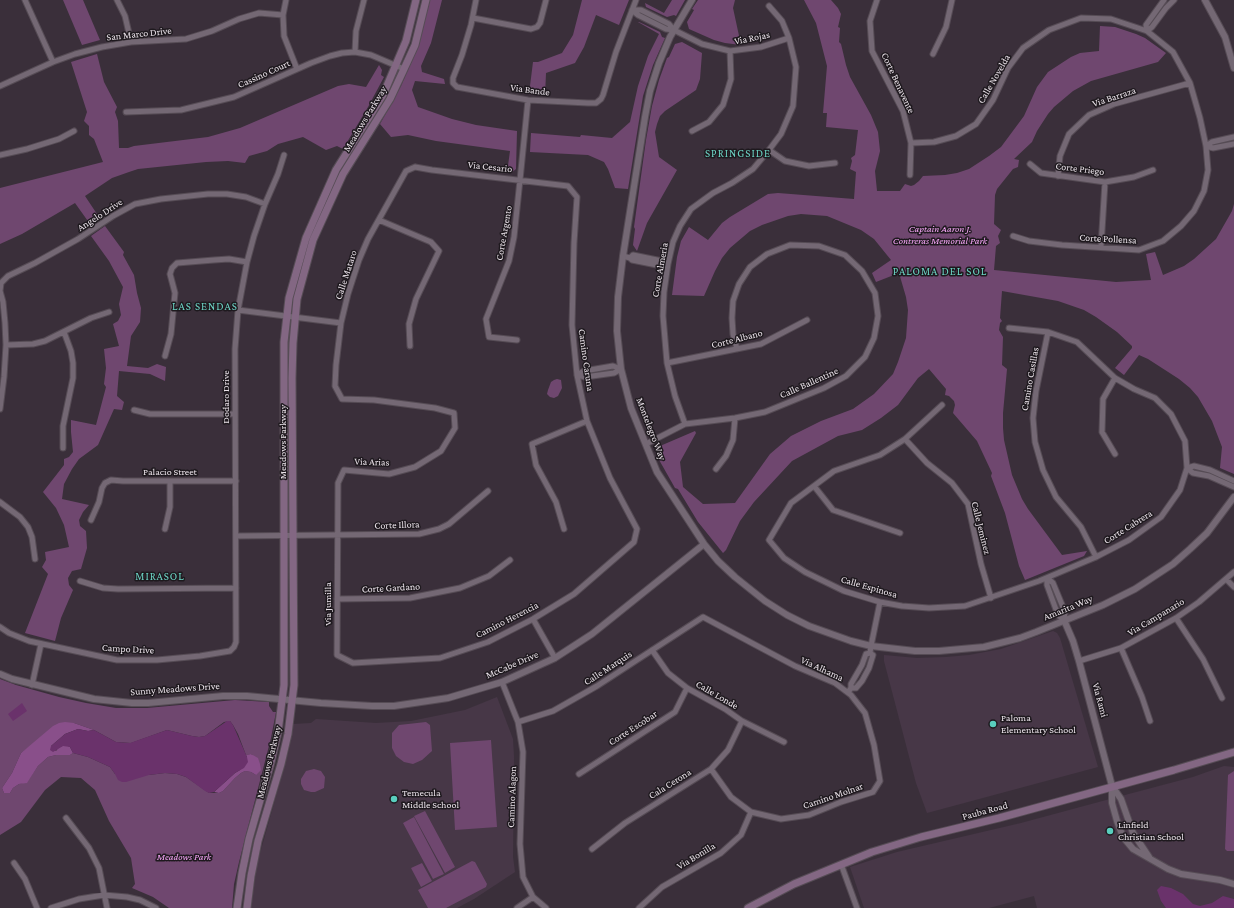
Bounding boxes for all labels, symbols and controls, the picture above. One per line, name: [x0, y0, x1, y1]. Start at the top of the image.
street label: San Marco Drive: [106, 25, 172, 43]
street label: Via Rojas: [733, 29, 771, 47]
street label: Corte Benavente: [879, 51, 917, 115]
street label: Calle Novelda: [975, 52, 1013, 106]
street label: Cassino Court: [236, 57, 292, 91]
street label: Via Bande: [510, 82, 550, 98]
street label: Meadows Parkway: [341, 84, 389, 154]
street label: Via Barraza: [1091, 84, 1137, 110]
district label: SPRINGSIDE: [705, 147, 771, 161]
street label: Via Cesario: [467, 159, 513, 175]
street label: Corte Priego: [1055, 160, 1105, 178]
street label: Angelo Drive: [75, 196, 125, 234]
street label: Corte Argento: [493, 205, 515, 261]
park label: Captain Aaron J. Contreras Memorial Park: [893, 223, 987, 246]
street label: Corte Pollensa: [1079, 232, 1137, 246]
street label: Corte Almeria: [649, 242, 671, 298]
street label: Calle Mataro: [332, 249, 360, 301]
district label: PALOMA DEL SOL: [893, 265, 987, 279]
district label: LAS SENDAS: [172, 300, 238, 314]
street label: Corte Albano: [710, 327, 764, 351]
street label: Camino Caruna: [576, 328, 596, 392]
street label: Camino Casillas: [1019, 346, 1041, 412]
street label: Calle Ballentine: [778, 365, 840, 401]
street label: Dodaro Drive: [220, 370, 232, 424]
street label: Montelegro Way: [634, 396, 668, 462]
street label: Meadows Parkway: [277, 405, 289, 479]
street label: Via Arias: [354, 455, 390, 469]
street label: Palacio Street: [143, 466, 197, 478]
street label: Calle Jeminez: [969, 500, 993, 556]
street label: Corte Cabrera: [1101, 507, 1155, 547]
street label: Corte Illora: [374, 518, 420, 532]
district label: MIRASOL: [135, 570, 185, 584]
street label: Calle Espinosa: [839, 573, 899, 601]
street label: Corte Gardano: [362, 580, 420, 596]
street label: Via Jumilla: [322, 582, 334, 626]
street label: Amarita Way: [1042, 593, 1094, 623]
street label: Via Campanario: [1125, 595, 1187, 639]
street label: Camino Herencia: [474, 599, 540, 641]
street label: Campo Drive: [102, 642, 154, 656]
street label: Calle Marquis: [582, 648, 634, 688]
street label: McCabe Drive: [484, 649, 540, 681]
street label: Via Alhama: [799, 654, 845, 684]
street label: Calle Londe: [694, 678, 740, 712]
street label: Sunny Meadows Drive: [130, 680, 220, 698]
street label: Via Rami: [1090, 681, 1110, 719]
street label: Corte Escobar: [606, 708, 660, 748]
place label: Paloma Elementary School: [1001, 712, 1076, 736]
marker: Paloma Elementary School: [988, 719, 998, 729]
street label: Meadows Parkway: [254, 724, 284, 800]
street label: Camino Alagon: [505, 766, 519, 828]
street label: Cala Cerona: [646, 766, 694, 802]
street label: Camino Molnar: [801, 780, 865, 812]
place label: Temecula Middle School: [402, 787, 459, 810]
marker: Temecula Middle School: [389, 794, 399, 804]
street label: Pauba Road: [961, 799, 1009, 823]
place label: Linfield Christian School: [1118, 819, 1184, 842]
marker: Linfield Christian School: [1105, 826, 1115, 836]
street label: Via Bonilla: [674, 840, 718, 872]
park label: Meadows Park: [157, 851, 211, 863]

